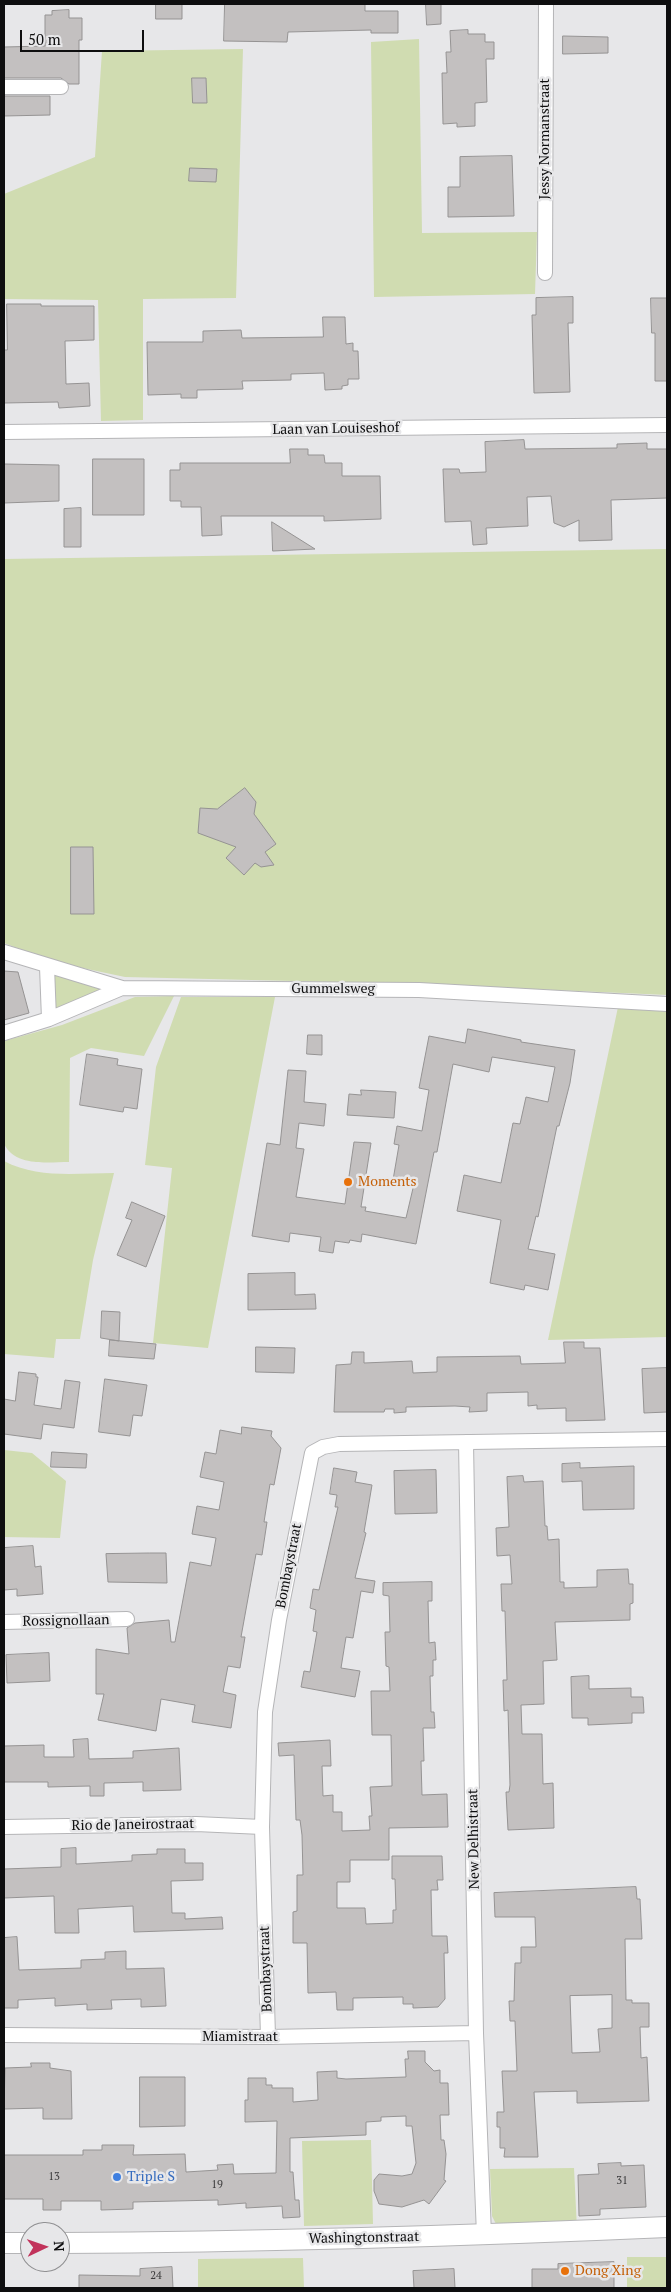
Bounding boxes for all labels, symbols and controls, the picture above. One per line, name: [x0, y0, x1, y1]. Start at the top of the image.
scale bar: [22, 20, 146, 52]
text: 50 m: [28, 29, 61, 49]
street label: Jessy Normanstraat: [537, 78, 553, 200]
street label: Laan van Louiseshof: [272, 419, 400, 439]
street label: Gummelsweg: [291, 981, 375, 997]
place label: Moments: [358, 1174, 417, 1190]
marker: Moments: [342, 1176, 354, 1188]
street label: Bombaystraat: [273, 1522, 305, 1610]
street label: Rossignollaan: [22, 1612, 110, 1630]
street label: New Delhistraat: [465, 1789, 483, 1889]
street label: Rio de Janeirostraat: [71, 1816, 195, 1834]
street label: Bombaystraat: [256, 1926, 276, 2012]
street label: Miamistraat: [202, 2029, 278, 2045]
place label: Triple S: [127, 2169, 175, 2185]
house number: 13: [48, 2170, 60, 2184]
marker: Triple S: [111, 2171, 123, 2183]
house number: 31: [616, 2174, 628, 2188]
house number: 19: [211, 2178, 223, 2192]
north arrow: [20, 2222, 70, 2272]
street label: Washingtonstraat: [309, 2229, 419, 2247]
text: N: [50, 2240, 69, 2252]
place label: Dong Xing: [575, 2263, 641, 2279]
marker: Dong Xing: [559, 2265, 571, 2277]
house number: 24: [150, 2269, 162, 2283]

